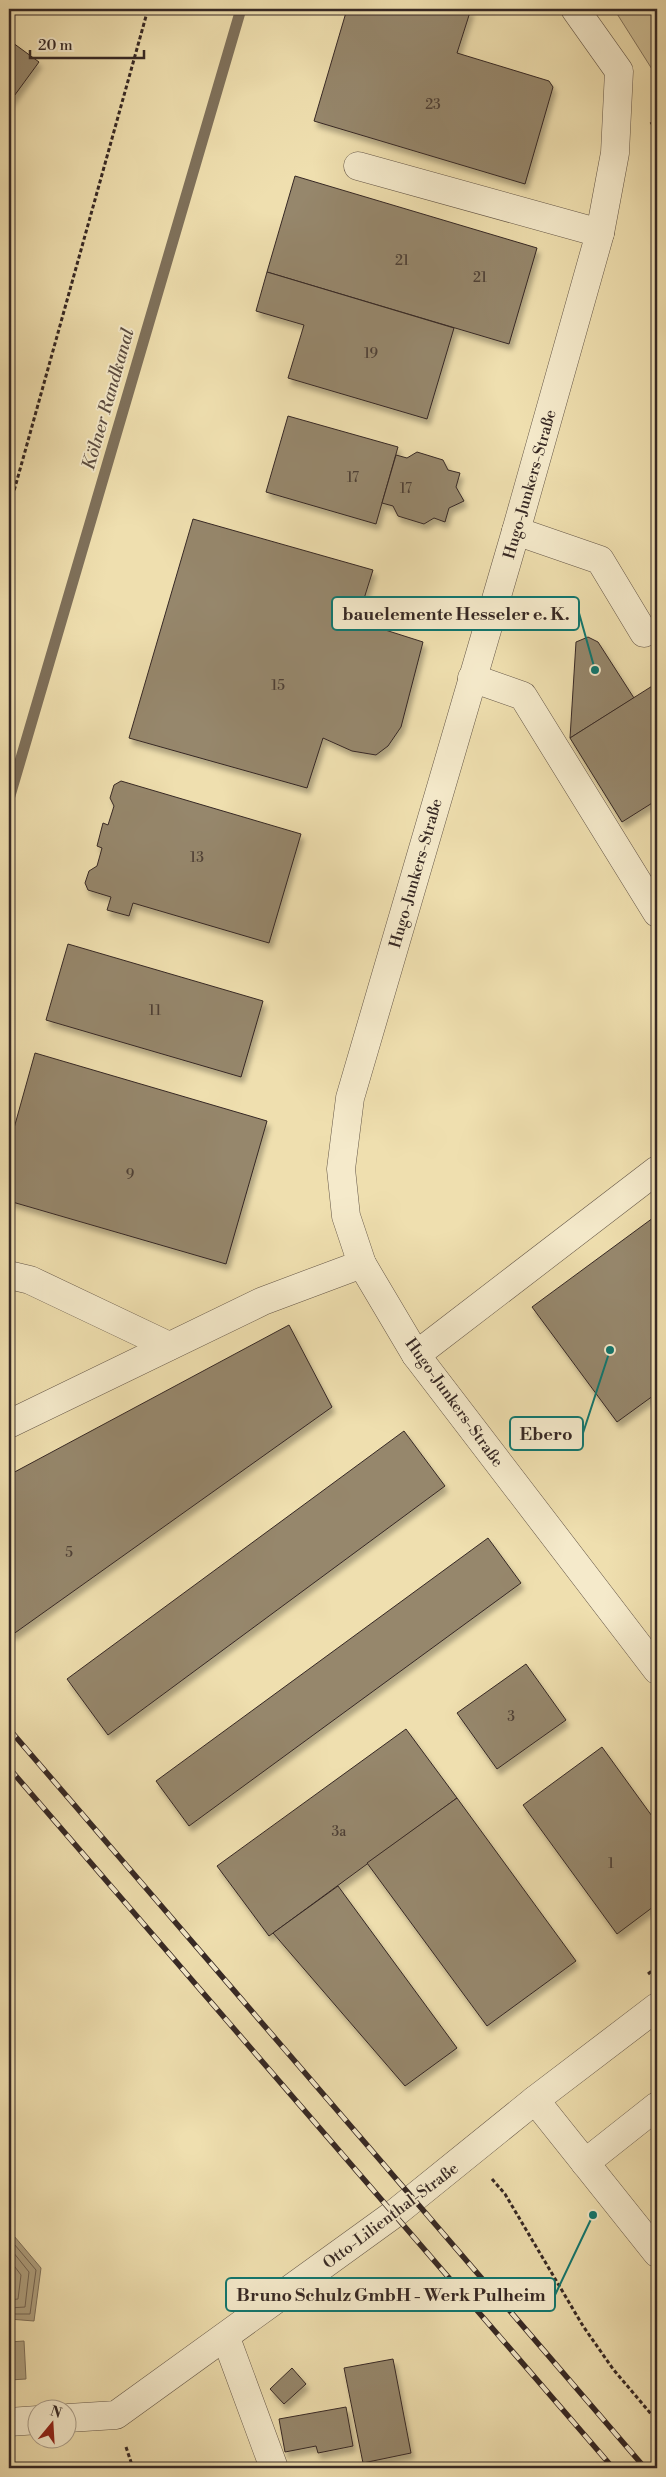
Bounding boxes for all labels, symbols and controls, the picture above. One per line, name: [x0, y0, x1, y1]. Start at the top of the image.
scale bar: [30, 28, 144, 60]
text: 20 m: [38, 36, 73, 55]
house number: 23: [425, 96, 441, 114]
house number: 21: [395, 252, 409, 270]
house number: 21: [473, 269, 487, 287]
water label: Kölner Randkanal: [77, 326, 140, 473]
house number: 19: [364, 345, 378, 363]
street label: Hugo-Junkers-Straße: [499, 407, 561, 561]
house number: 17: [347, 469, 359, 487]
house number: 17: [400, 480, 412, 498]
callout: bauelemente Hesseler e. K.: [332, 597, 579, 630]
text: bauelemente Hesseler e. K.: [342, 603, 570, 626]
house number: 15: [271, 677, 285, 695]
street label: Hugo-Junkers-Straße: [385, 796, 447, 950]
house number: 13: [190, 849, 204, 867]
house number: 11: [149, 1002, 161, 1020]
house number: 9: [126, 1166, 134, 1184]
street label: Hugo-Junkers-Straße: [401, 1334, 508, 1471]
callout: Ebero: [510, 1417, 583, 1450]
text: Ebero: [519, 1423, 573, 1446]
house number: 5: [65, 1544, 73, 1562]
house number: 3: [507, 1708, 515, 1726]
house number: 3a: [332, 1823, 347, 1841]
house number: 1: [608, 1855, 614, 1873]
street label: Otto-Lilienthal-Straße: [319, 2158, 462, 2273]
callout: Bruno Schulz GmbH - Werk Pulheim: [226, 2278, 555, 2311]
text: Bruno Schulz GmbH - Werk Pulheim: [236, 2284, 546, 2307]
north arrow: [28, 2400, 78, 2450]
text: N: [48, 2402, 64, 2423]

